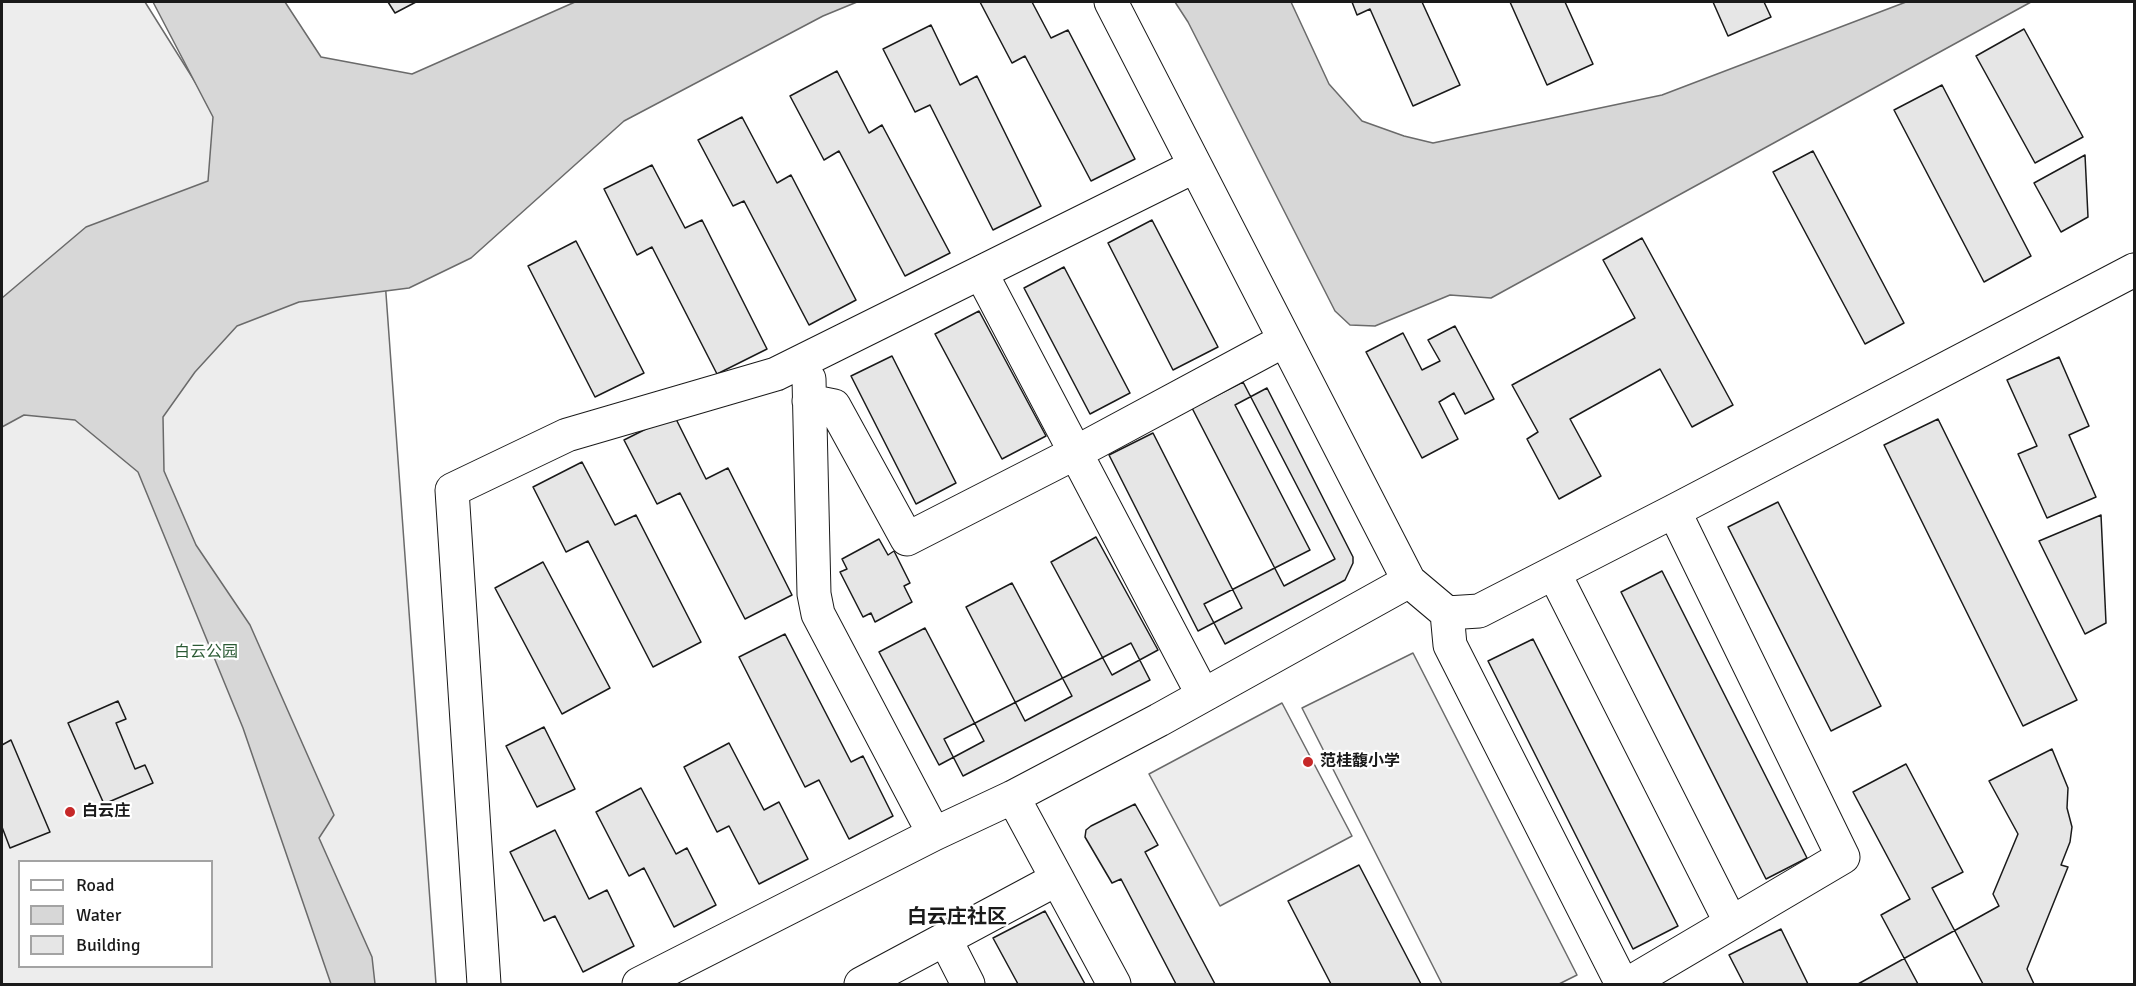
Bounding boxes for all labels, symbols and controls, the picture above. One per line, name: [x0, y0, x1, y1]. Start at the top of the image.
park label: 白云公园: [174, 643, 238, 663]
place label: 范桂馥小学: [1320, 752, 1400, 772]
marker: 范桂馥小学: [1301, 755, 1315, 769]
place label: 白云庄: [82, 802, 130, 822]
marker: 白云庄: [63, 805, 77, 819]
legend: [18, 860, 213, 968]
text: Road: [76, 874, 115, 896]
text: Water: [76, 904, 121, 926]
district label: 白云庄社区: [907, 906, 1007, 930]
text: Building: [76, 934, 140, 956]

